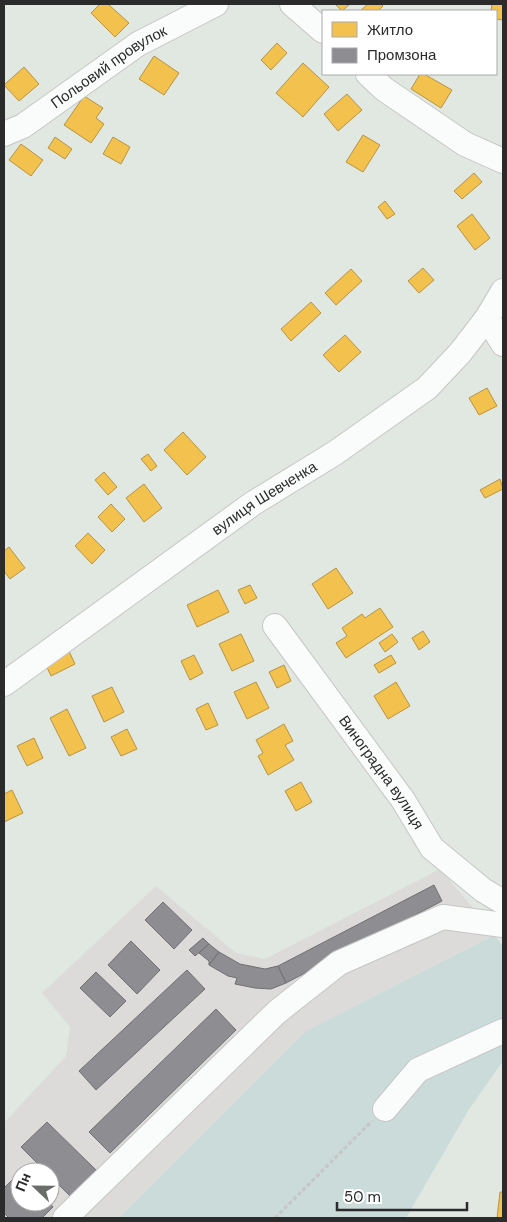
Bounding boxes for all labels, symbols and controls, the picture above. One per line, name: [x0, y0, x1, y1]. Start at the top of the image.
legend: [322, 10, 497, 75]
text: Житло: [367, 20, 413, 40]
street label: Польовий провулок: [47, 21, 171, 113]
text: Промзона: [367, 45, 437, 65]
street label: вулиця Шевченка: [208, 456, 321, 540]
street label: Виноградна вулиця: [334, 711, 428, 833]
north arrow: [10, 1162, 60, 1212]
text: Пн: [11, 1170, 35, 1194]
scale bar: [337, 1180, 467, 1212]
text: 50 m: [344, 1187, 381, 1207]

